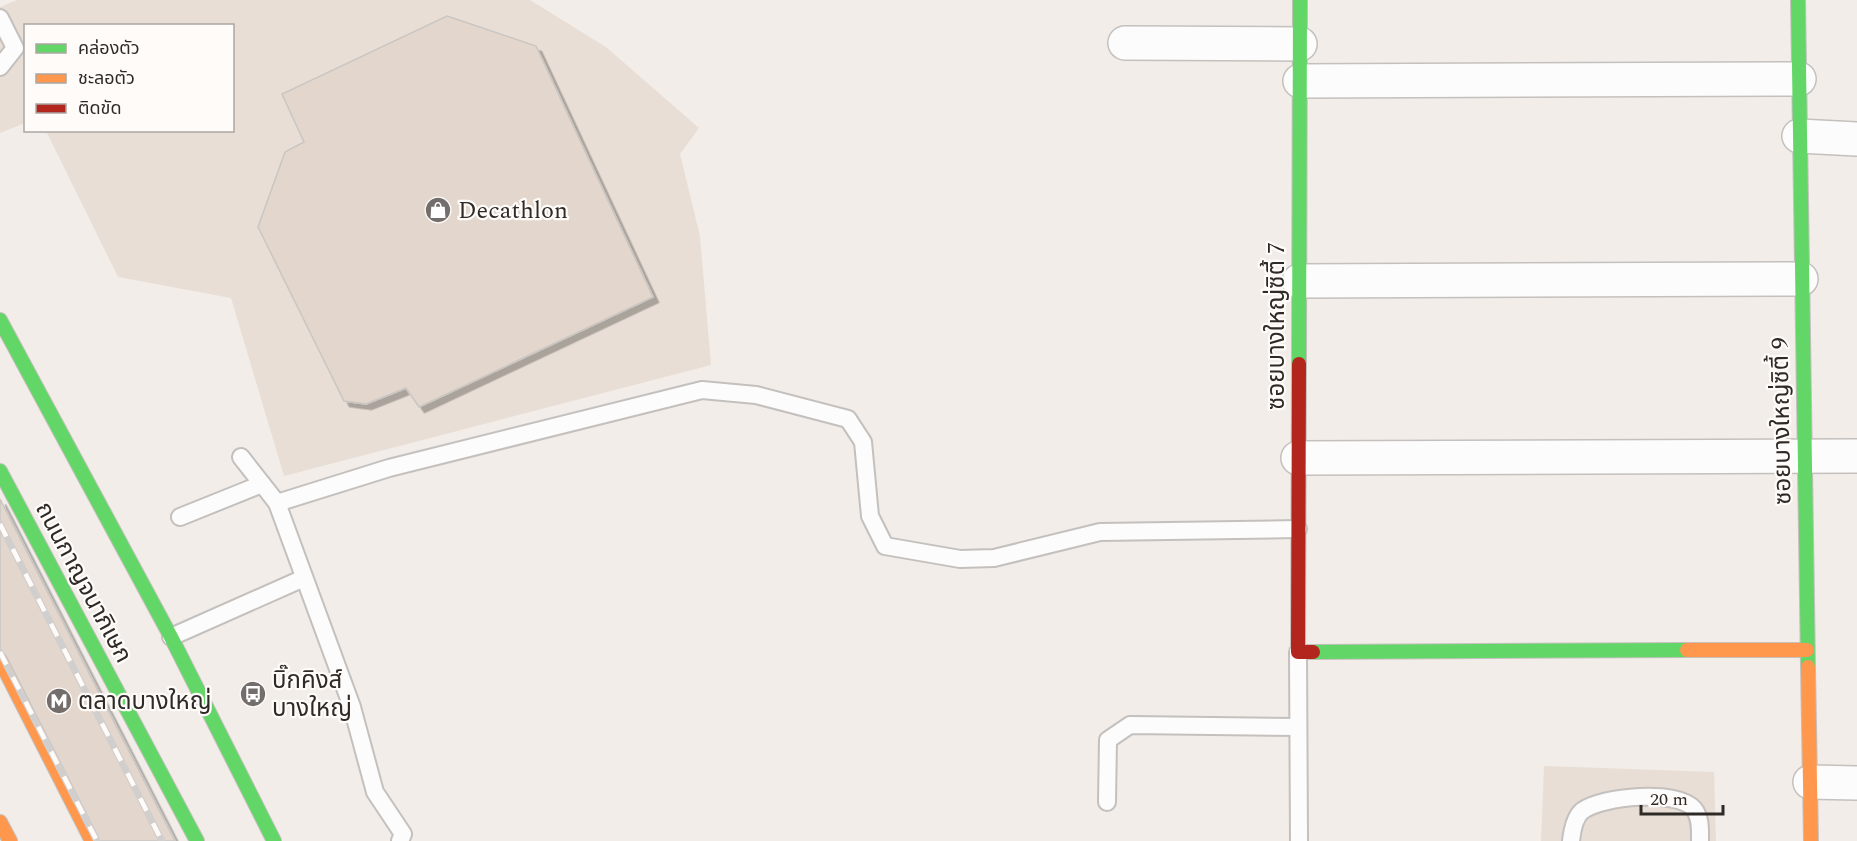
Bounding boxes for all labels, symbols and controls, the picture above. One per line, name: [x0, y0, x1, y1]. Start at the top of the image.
legend: [24, 24, 234, 132]
text: คล่องตัว: [78, 35, 140, 62]
text: ชะลอตัว: [78, 65, 135, 92]
text: ติดขัด: [78, 95, 121, 122]
place label: Decathlon: [458, 193, 568, 229]
shop icon: Decathlon: [423, 195, 453, 225]
street label: ซอยบางใหญ่ซิตี้ 7: [1259, 242, 1295, 410]
street label: ซอยบางใหญ่ซิตี้ 9: [1763, 337, 1801, 505]
street label: ถนนกาญจนาภิเษก: [25, 495, 141, 670]
place label: บิ๊กคิงส์ บางใหญ่: [272, 663, 352, 727]
bus stop icon: บิ๊กคิงส์ บางใหญ่: [238, 679, 268, 709]
place label: ตลาดบางใหญ่: [78, 684, 211, 720]
metro station icon: ตลาดบางใหญ่: [44, 686, 74, 716]
scale bar: [1641, 778, 1724, 816]
text: 20 m: [1650, 786, 1688, 813]

